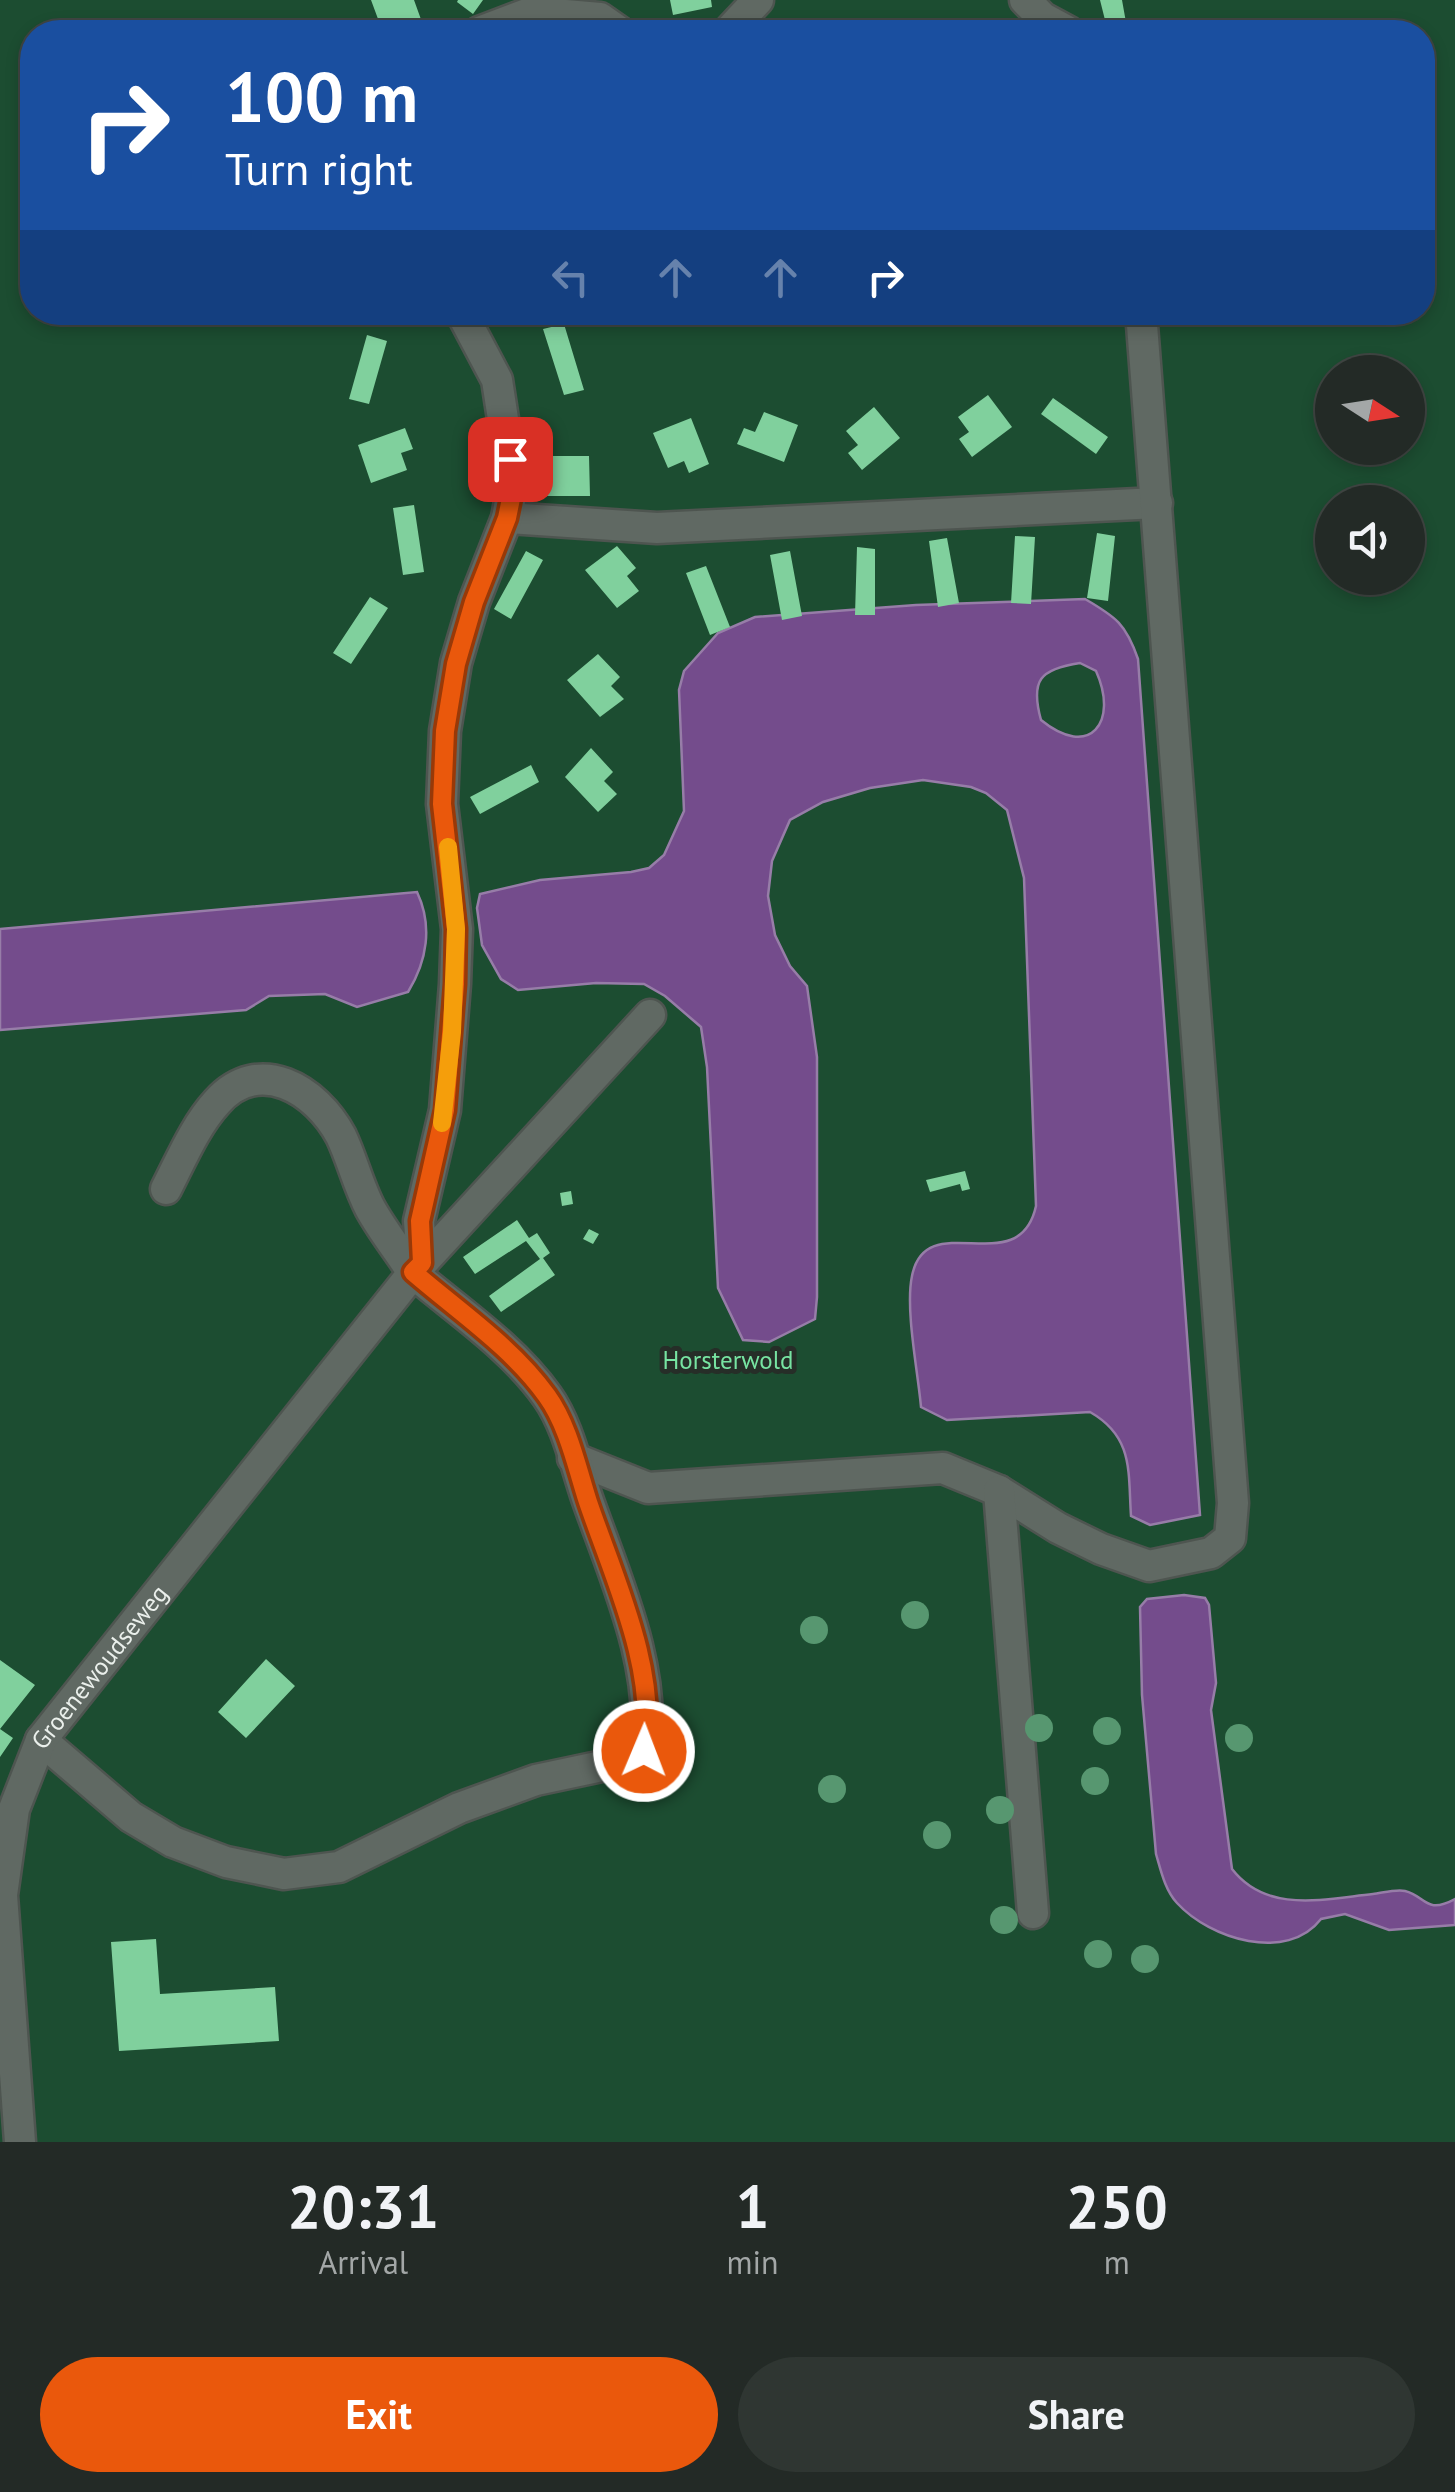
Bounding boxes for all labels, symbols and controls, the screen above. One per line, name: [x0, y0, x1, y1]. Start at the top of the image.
text: 100 m: [225, 51, 418, 141]
icon: right: [60, 60, 190, 190]
text: Turn right: [225, 139, 413, 197]
icon: left: [543, 250, 598, 305]
icon: ahead: [648, 250, 703, 305]
icon: ahead: [753, 250, 808, 305]
icon: right: [858, 250, 913, 305]
north arrow: [1315, 355, 1425, 465]
map controls: [1315, 355, 1425, 595]
pin: [468, 417, 553, 502]
icon: arrive: [483, 432, 538, 487]
button: sound: [1315, 485, 1425, 595]
park label: Horsterwold: [663, 1344, 793, 1376]
street label: Groenewoudseweg: [24, 1578, 174, 1756]
position arrow: [592, 1699, 696, 1803]
text: 20:31: [287, 2167, 439, 2245]
text: 1: [736, 2167, 770, 2245]
text: 250: [1066, 2167, 1168, 2245]
text: Arrival: [318, 2241, 408, 2283]
text: min: [727, 2241, 779, 2283]
text: m: [1104, 2241, 1130, 2283]
button: Exit: [40, 2357, 718, 2472]
button: Share: [738, 2357, 1415, 2472]

